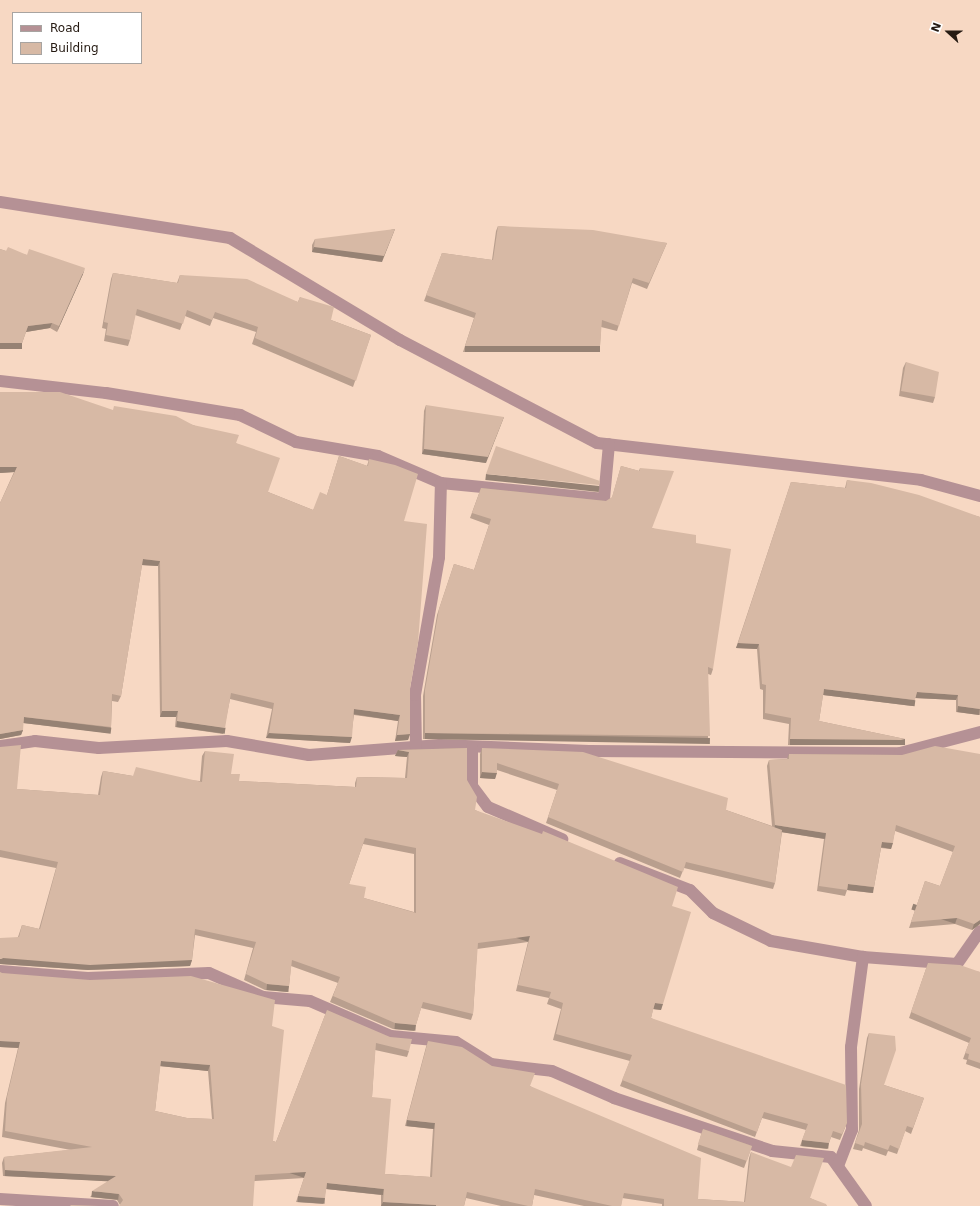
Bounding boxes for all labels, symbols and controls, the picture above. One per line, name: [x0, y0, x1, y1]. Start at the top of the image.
legend: [12, 12, 142, 64]
north arrow: [928, 12, 968, 52]
text: Road: [50, 21, 80, 35]
text: N: [929, 21, 944, 34]
text: Building: [50, 41, 99, 55]

